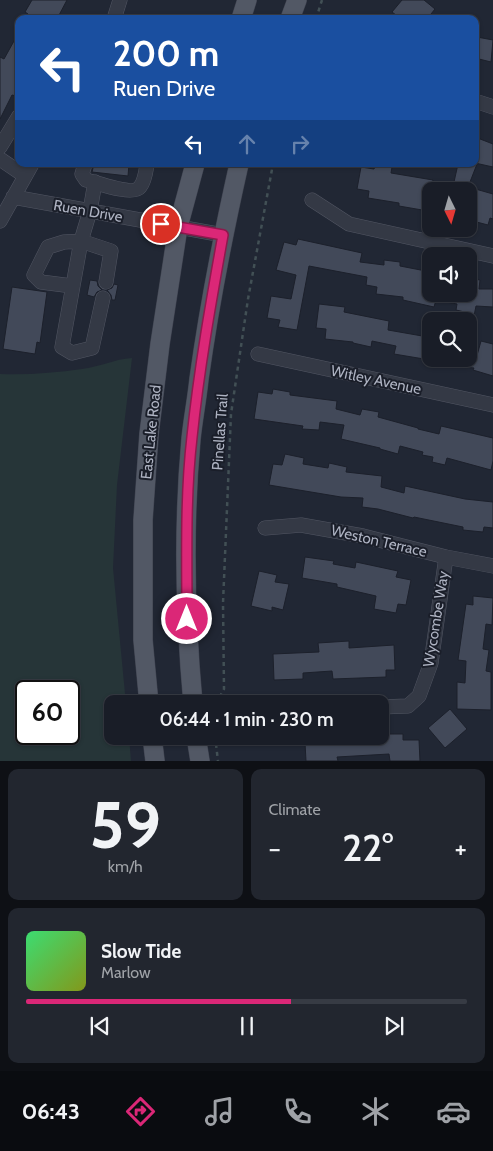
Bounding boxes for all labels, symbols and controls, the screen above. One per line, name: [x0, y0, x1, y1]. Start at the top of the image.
text: 200 m: [113, 32, 219, 75]
icon: left: [30, 35, 95, 100]
text: Ruen Drive: [113, 75, 215, 102]
icon: left: [180, 130, 208, 158]
icon: ahead: [233, 130, 261, 158]
icon: right: [286, 130, 314, 158]
north arrow: [422, 182, 478, 238]
map controls: [422, 182, 477, 367]
street label: Ruen Drive: [52, 196, 124, 226]
pin: [140, 203, 182, 245]
icon: arrive: [147, 210, 175, 238]
button: sound: [422, 247, 477, 302]
button: search: [422, 312, 477, 367]
street label: Witley Avenue: [329, 362, 423, 398]
street label: East Lake Road: [137, 384, 165, 480]
street label: Pinellas Trail: [208, 393, 232, 471]
street label: Weston Terrace: [329, 521, 429, 561]
street label: Wycombe Way: [420, 569, 453, 668]
position arrow: [160, 592, 212, 644]
speed limit sign: 60: [15, 680, 80, 745]
text: 06:44 · 1 min · 230 m: [159, 708, 334, 731]
text: 59: [90, 785, 161, 864]
text: Climate: [269, 800, 321, 819]
text: 22°: [342, 824, 393, 871]
text: −: [269, 831, 281, 865]
text: +: [455, 831, 467, 865]
text: km/h: [108, 857, 143, 876]
text: Slow Tide: [101, 940, 181, 963]
text: Marlow: [101, 963, 151, 982]
icon: previous: [86, 1012, 114, 1040]
icon: pause: [233, 1012, 261, 1040]
icon: next: [380, 1012, 408, 1040]
icon: directions: [123, 1094, 158, 1129]
icon: music: [202, 1094, 237, 1129]
icon: phone: [280, 1094, 315, 1129]
icon: climate: [358, 1094, 393, 1129]
icon: car: [436, 1094, 471, 1129]
text: 06:43: [22, 1098, 80, 1125]

